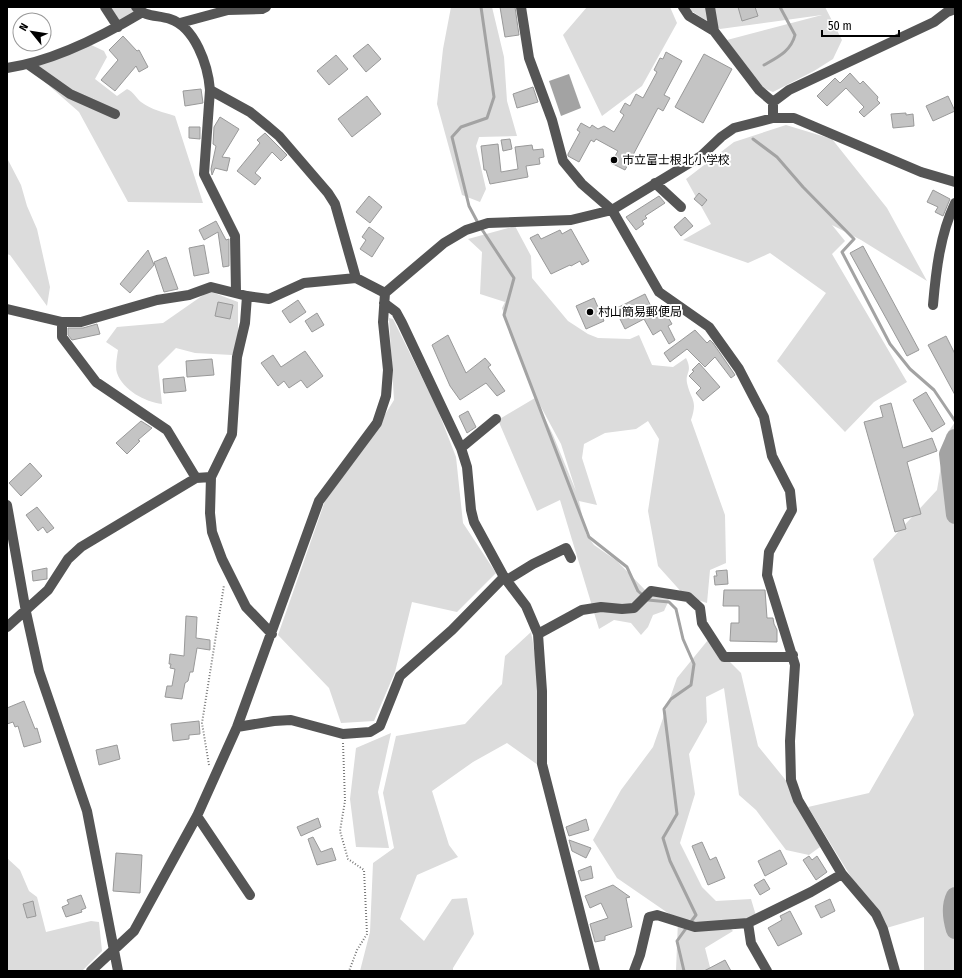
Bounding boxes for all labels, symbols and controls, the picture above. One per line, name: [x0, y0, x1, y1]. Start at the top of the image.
north arrow: [12, 12, 52, 52]
scale bar: [822, 12, 899, 38]
text: 50 m: [828, 19, 852, 33]
text: N: [16, 21, 31, 33]
place label: 市立富士根北小学校: [622, 153, 730, 167]
marker: 市立富士根北小学校: [609, 155, 619, 165]
place label: 村山簡易郵便局: [598, 305, 682, 319]
marker: 村山簡易郵便局: [585, 307, 595, 317]

